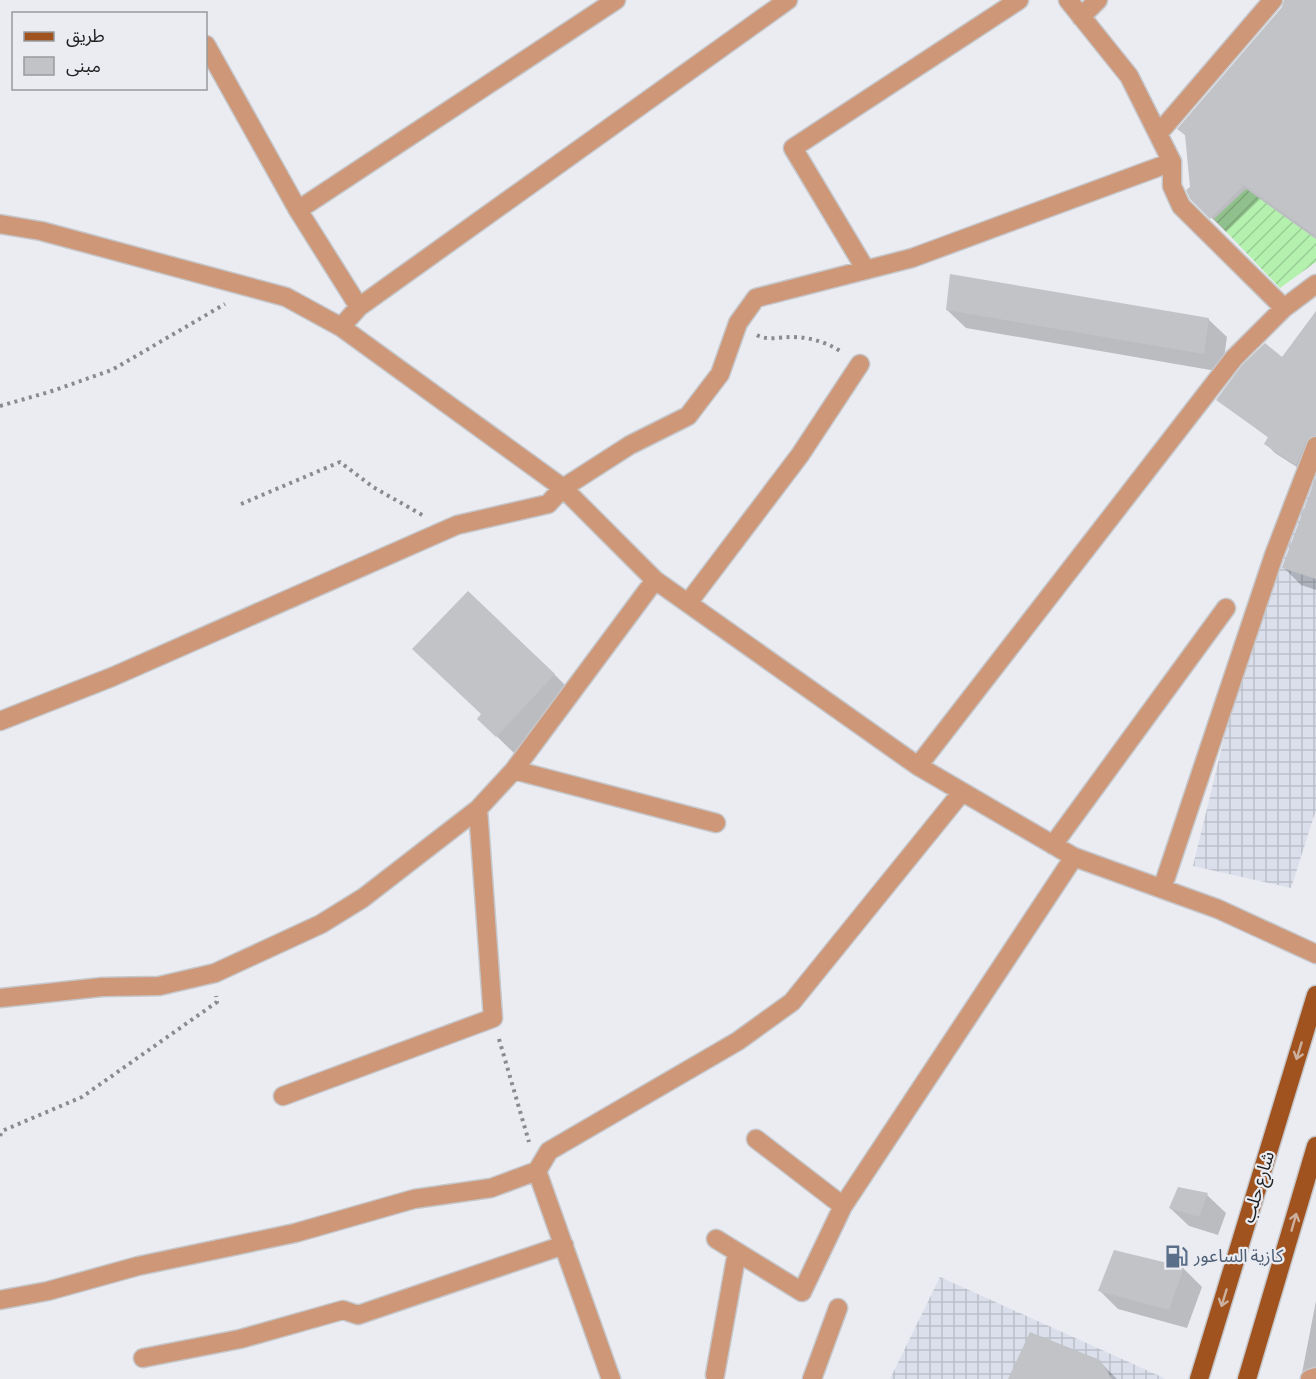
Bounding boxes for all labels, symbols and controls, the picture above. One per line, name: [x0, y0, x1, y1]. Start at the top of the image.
legend: [12, 12, 207, 90]
text: طريق: [66, 26, 105, 47]
text: مبنى: [66, 56, 101, 77]
one-way arrow: [1293, 1041, 1304, 1060]
street label: شارع حلب: [1238, 1149, 1282, 1226]
one-way arrow: [1289, 1213, 1300, 1232]
fuel station icon: كازية الساعور: [1163, 1243, 1189, 1269]
place label: كازية الساعور: [1193, 1246, 1284, 1267]
one-way arrow: [1217, 1288, 1228, 1307]

